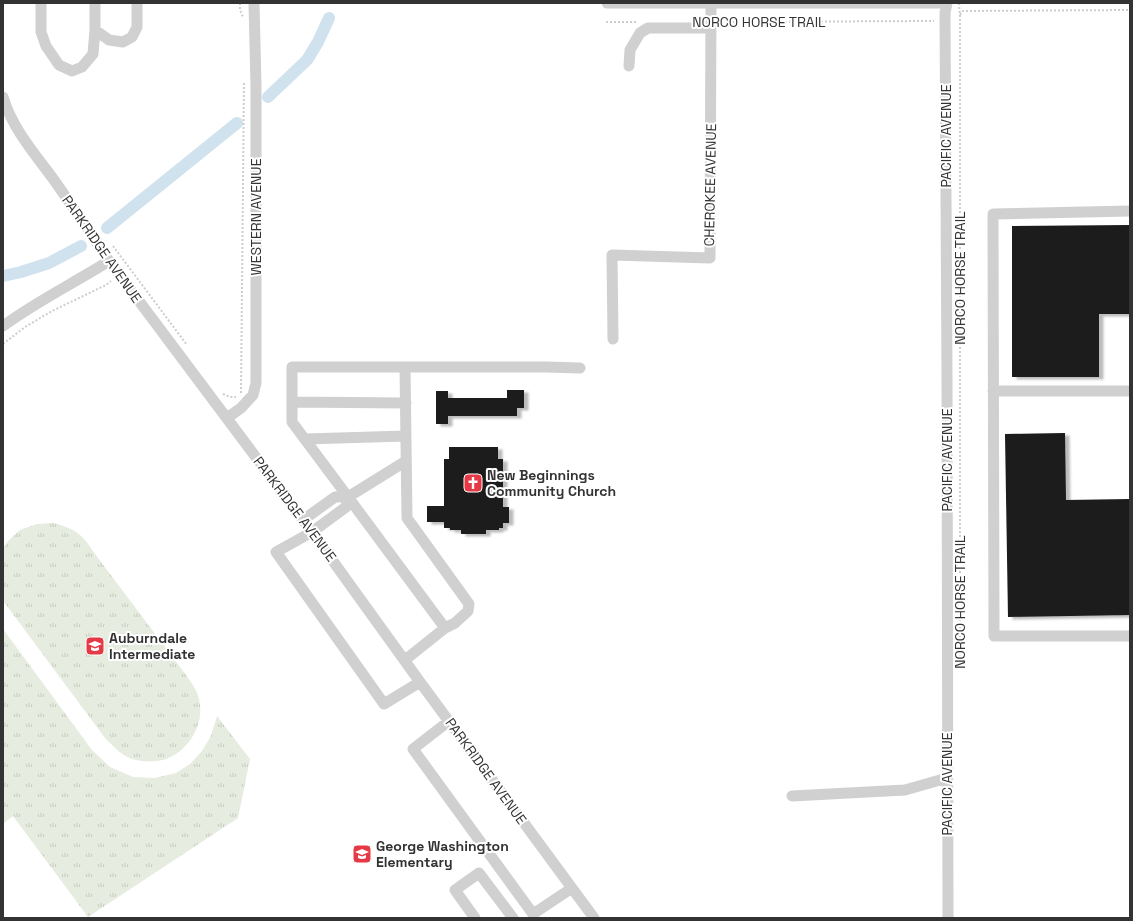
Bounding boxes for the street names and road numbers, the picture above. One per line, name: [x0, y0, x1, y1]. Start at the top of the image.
street label: NORCO HORSE TRAIL: [692, 13, 826, 31]
street label: PACIFIC AVENUE: [937, 84, 955, 188]
street label: CHEROKEE AVENUE: [700, 123, 720, 247]
street label: WESTERN AVENUE: [247, 158, 265, 276]
street label: PARKRIDGE AVENUE: [58, 192, 146, 306]
street label: NORCO HORSE TRAIL: [951, 211, 969, 345]
street label: PACIFIC AVENUE: [938, 408, 956, 512]
street label: PARKRIDGE AVENUE: [250, 453, 340, 565]
street label: NORCO HORSE TRAIL: [951, 535, 969, 669]
street label: PARKRIDGE AVENUE: [441, 714, 531, 828]
street label: PACIFIC AVENUE: [938, 732, 956, 836]

